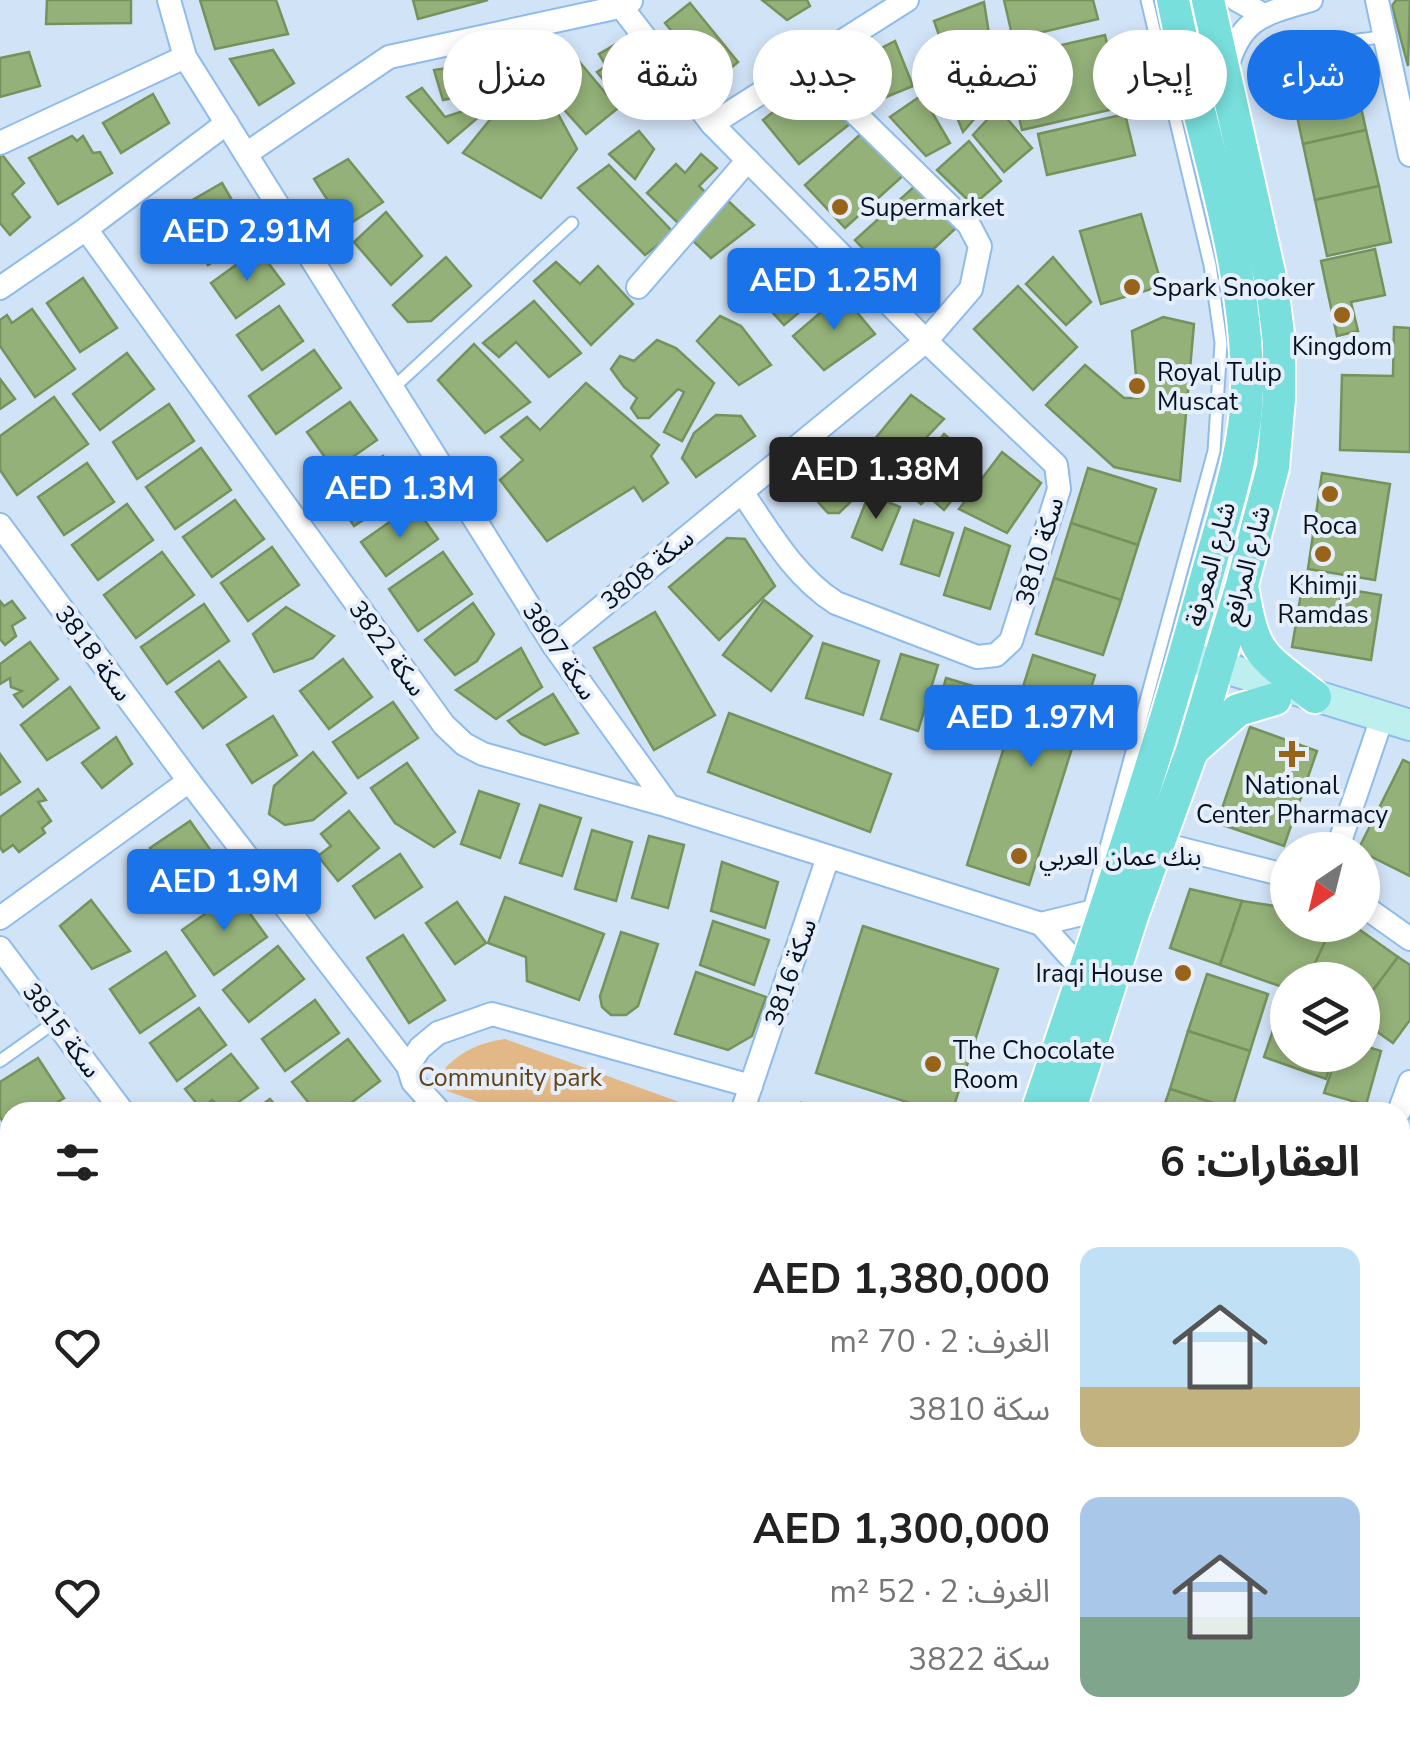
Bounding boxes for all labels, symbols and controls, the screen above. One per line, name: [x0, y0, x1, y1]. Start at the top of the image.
chip: منزل: [443, 30, 582, 120]
chip: شقة: [602, 30, 733, 120]
chip: جديد: [753, 30, 892, 120]
chip: تصفية: [912, 30, 1073, 120]
chip: إيجار: [1093, 30, 1227, 120]
chip: شراء: [1247, 30, 1380, 120]
place label: Supermarket: [860, 191, 1004, 225]
marker: Supermarket: [829, 196, 851, 218]
pin: AED 2.91M: [133, 199, 361, 284]
text: AED 2.91M: [162, 210, 332, 253]
pin: AED 1.25M: [720, 248, 948, 333]
text: AED 1.25M: [749, 259, 919, 302]
place label: Spark Snooker: [1152, 271, 1315, 305]
marker: Spark Snooker: [1121, 276, 1143, 298]
marker: Kingdom: [1331, 304, 1353, 326]
place label: Kingdom: [1292, 330, 1392, 364]
place label: Royal Tulip Muscat: [1157, 356, 1282, 419]
marker: Royal Tulip Muscat: [1126, 375, 1148, 397]
pin: AED 1.38M: [762, 437, 990, 522]
text: AED 1.38M: [791, 448, 961, 491]
pin: AED 1.3M: [297, 456, 503, 541]
text: AED 1.3M: [325, 467, 475, 510]
marker: Roca: [1319, 483, 1341, 505]
street label: سكة 3810: [1007, 493, 1072, 609]
street label: شارع المعرفة: [1178, 498, 1245, 631]
street label: شارع المرافع: [1215, 502, 1280, 629]
place label: Roca: [1302, 509, 1358, 543]
street label: سكة 3808: [594, 522, 701, 618]
marker: Khimji Ramdas: [1312, 543, 1334, 565]
place label: Khimji Ramdas: [1277, 569, 1369, 632]
street label: سكة 3822: [341, 594, 434, 703]
street label: سكة 3807: [514, 596, 604, 707]
street label: سكة 3818: [47, 599, 140, 708]
pin: AED 1.97M: [917, 685, 1145, 770]
text: AED 1.97M: [946, 696, 1116, 739]
marker: National Center Pharmacy: [1281, 743, 1303, 765]
place label: National Center Pharmacy: [1196, 769, 1388, 832]
north arrow: [1270, 832, 1380, 942]
map controls: [1270, 832, 1380, 1072]
place label: بنك عمان العربي: [1039, 840, 1201, 876]
marker: بنك عمان العربي: [1008, 845, 1030, 867]
pin: AED 1.9M: [121, 849, 327, 934]
text: AED 1.9M: [149, 860, 299, 903]
street label: سكة 3816: [757, 914, 825, 1030]
place label: Iraqi House: [1035, 957, 1163, 991]
marker: Iraqi House: [1172, 962, 1194, 984]
button: layers: [1270, 962, 1380, 1072]
street label: سكة 3815: [14, 976, 108, 1085]
place label: The Chocolate Room: [953, 1034, 1115, 1097]
marker: The Chocolate Room: [922, 1053, 944, 1075]
park label: Community park: [418, 1061, 603, 1095]
text: العقارات: 6: [1160, 1134, 1360, 1191]
icon: filters: [50, 1135, 105, 1190]
text: AED 1,380,000: [753, 1251, 1050, 1308]
icon: home: [1160, 1287, 1280, 1407]
icon: heart: [50, 1320, 105, 1375]
text: الغرف: 2 · 70 m²: [830, 1320, 1050, 1363]
text: سكة 3810: [908, 1388, 1050, 1431]
text: AED 1,300,000: [753, 1501, 1050, 1558]
icon: home: [1160, 1537, 1280, 1657]
icon: heart: [50, 1570, 105, 1625]
text: الغرف: 2 · 52 m²: [830, 1570, 1050, 1613]
text: سكة 3822: [908, 1638, 1050, 1681]

